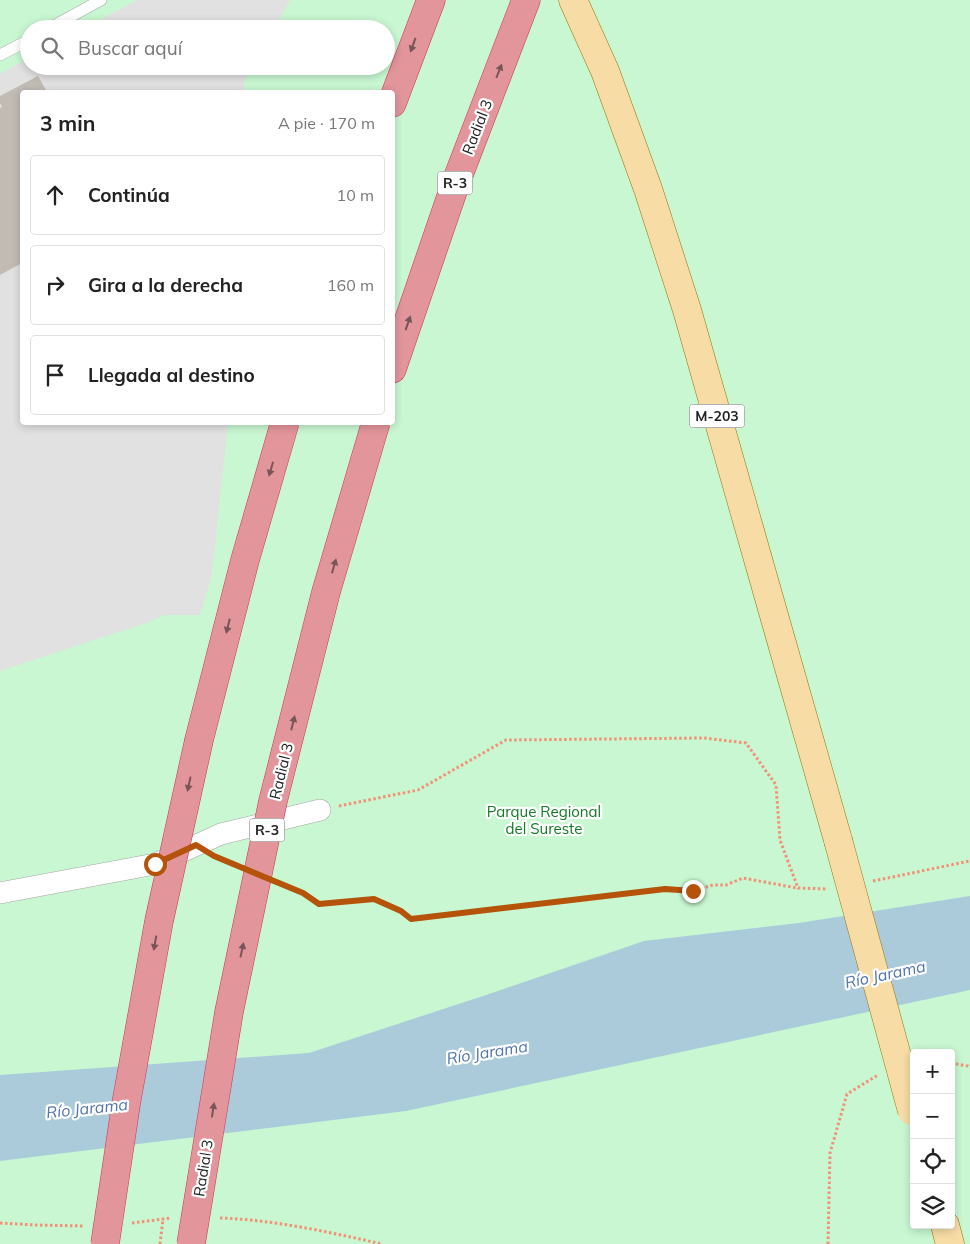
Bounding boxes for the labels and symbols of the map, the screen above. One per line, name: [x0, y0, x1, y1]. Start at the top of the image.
one-way arrow: [409, 38, 416, 53]
one-way arrow: [495, 64, 503, 78]
street label: Radial 3: [458, 97, 496, 157]
road number: R-3: [438, 172, 472, 194]
one-way arrow: [405, 315, 412, 330]
road number: M-203: [690, 404, 744, 428]
one-way arrow: [267, 462, 275, 477]
one-way arrow: [330, 558, 338, 573]
one-way arrow: [224, 618, 232, 633]
one-way arrow: [289, 715, 297, 730]
street label: Radial 3: [265, 741, 297, 801]
one-way arrow: [185, 776, 193, 791]
park label: Parque Regional del Sureste: [487, 802, 601, 838]
road number: R-3: [250, 818, 284, 842]
route start: [144, 853, 167, 876]
route end: [682, 880, 705, 903]
one-way arrow: [151, 935, 159, 951]
one-way arrow: [238, 942, 246, 957]
water label: Río Jarama: [843, 956, 928, 992]
water label: Río Jarama: [445, 1036, 529, 1068]
water label: Río Jarama: [45, 1094, 129, 1122]
one-way arrow: [209, 1101, 217, 1117]
street label: Radial 3: [189, 1138, 217, 1198]

